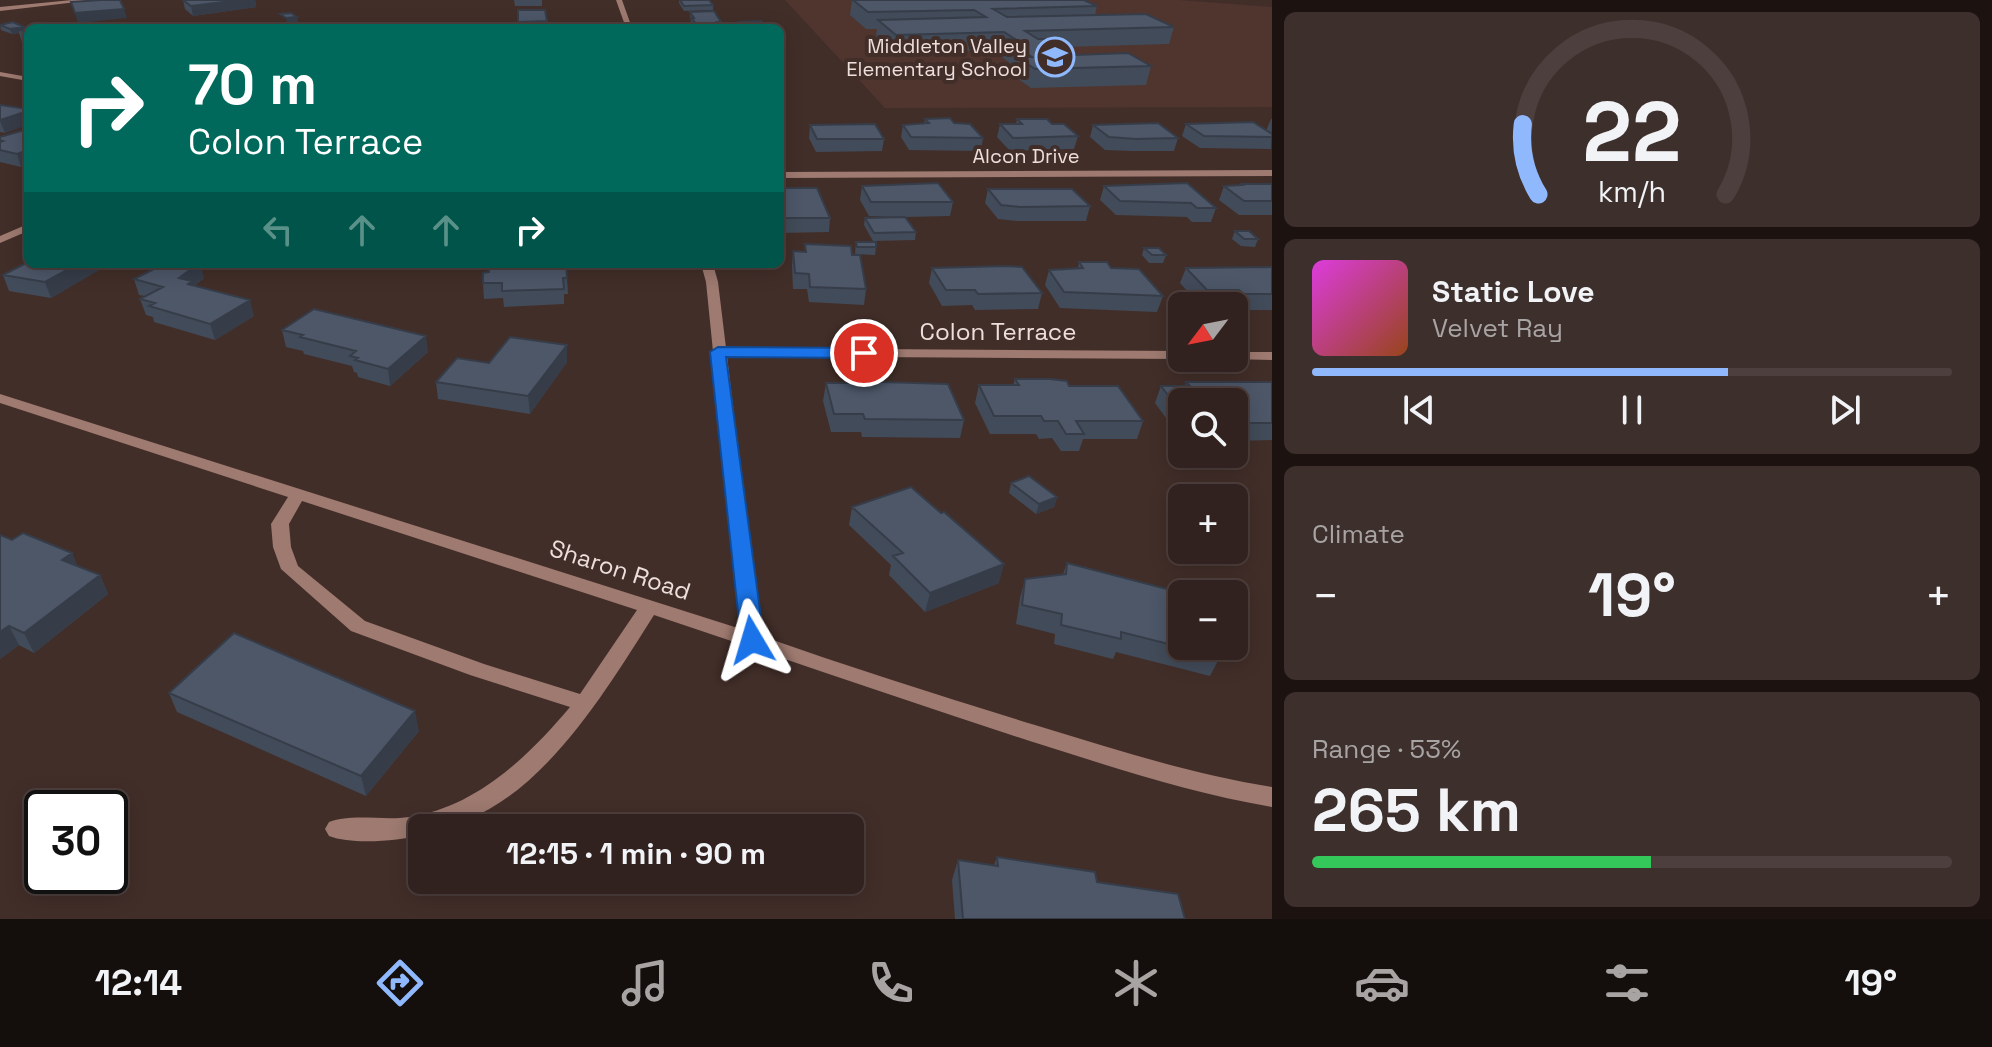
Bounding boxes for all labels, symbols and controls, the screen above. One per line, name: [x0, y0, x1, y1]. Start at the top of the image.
place label: Middleton Valley Elementary School: [846, 33, 1027, 82]
school or university icon: Middleton Valley Elementary School: [1034, 36, 1076, 78]
text: 70 m: [188, 49, 317, 120]
icon: right: [56, 56, 160, 160]
text: 22: [1583, 79, 1681, 185]
text: Colon Terrace: [188, 119, 423, 165]
street label: Alcon Drive: [972, 143, 1080, 169]
text: km/h: [1598, 175, 1666, 211]
icon: left: [256, 208, 300, 252]
icon: ahead: [340, 208, 384, 252]
icon: ahead: [424, 208, 468, 252]
icon: right: [508, 208, 552, 252]
text: Static Love: [1432, 272, 1595, 311]
north arrow: [1168, 292, 1248, 372]
map controls: [1168, 292, 1248, 660]
text: Velvet Ray: [1432, 311, 1563, 345]
street label: Colon Terrace: [920, 316, 1076, 347]
pin: [830, 319, 898, 387]
icon: arrive: [842, 331, 886, 375]
button: search: [1168, 388, 1248, 468]
icon: previous: [1397, 388, 1441, 432]
icon: pause: [1610, 388, 1654, 432]
icon: next: [1823, 388, 1867, 432]
button: +: [1168, 484, 1248, 564]
text: Climate: [1312, 517, 1405, 551]
street label: Sharon Road: [546, 532, 695, 607]
text: 19°: [1588, 557, 1676, 634]
text: −: [1312, 568, 1339, 624]
text: +: [1925, 568, 1952, 624]
button: −: [1168, 580, 1248, 660]
position arrow: [710, 598, 794, 682]
text: Range · 53%: [1312, 732, 1461, 766]
text: 265 km: [1312, 772, 1521, 849]
speed limit sign: 30: [24, 790, 128, 894]
text: 12:15 · 1 min · 90 m: [506, 834, 766, 873]
icon: directions: [372, 955, 428, 1011]
icon: music: [617, 955, 673, 1011]
icon: phone: [863, 955, 919, 1011]
icon: climate: [1108, 955, 1164, 1011]
icon: car: [1354, 955, 1410, 1011]
icon: filters: [1599, 955, 1655, 1011]
text: 12:14: [95, 960, 182, 1006]
text: 19°: [1844, 960, 1897, 1006]

